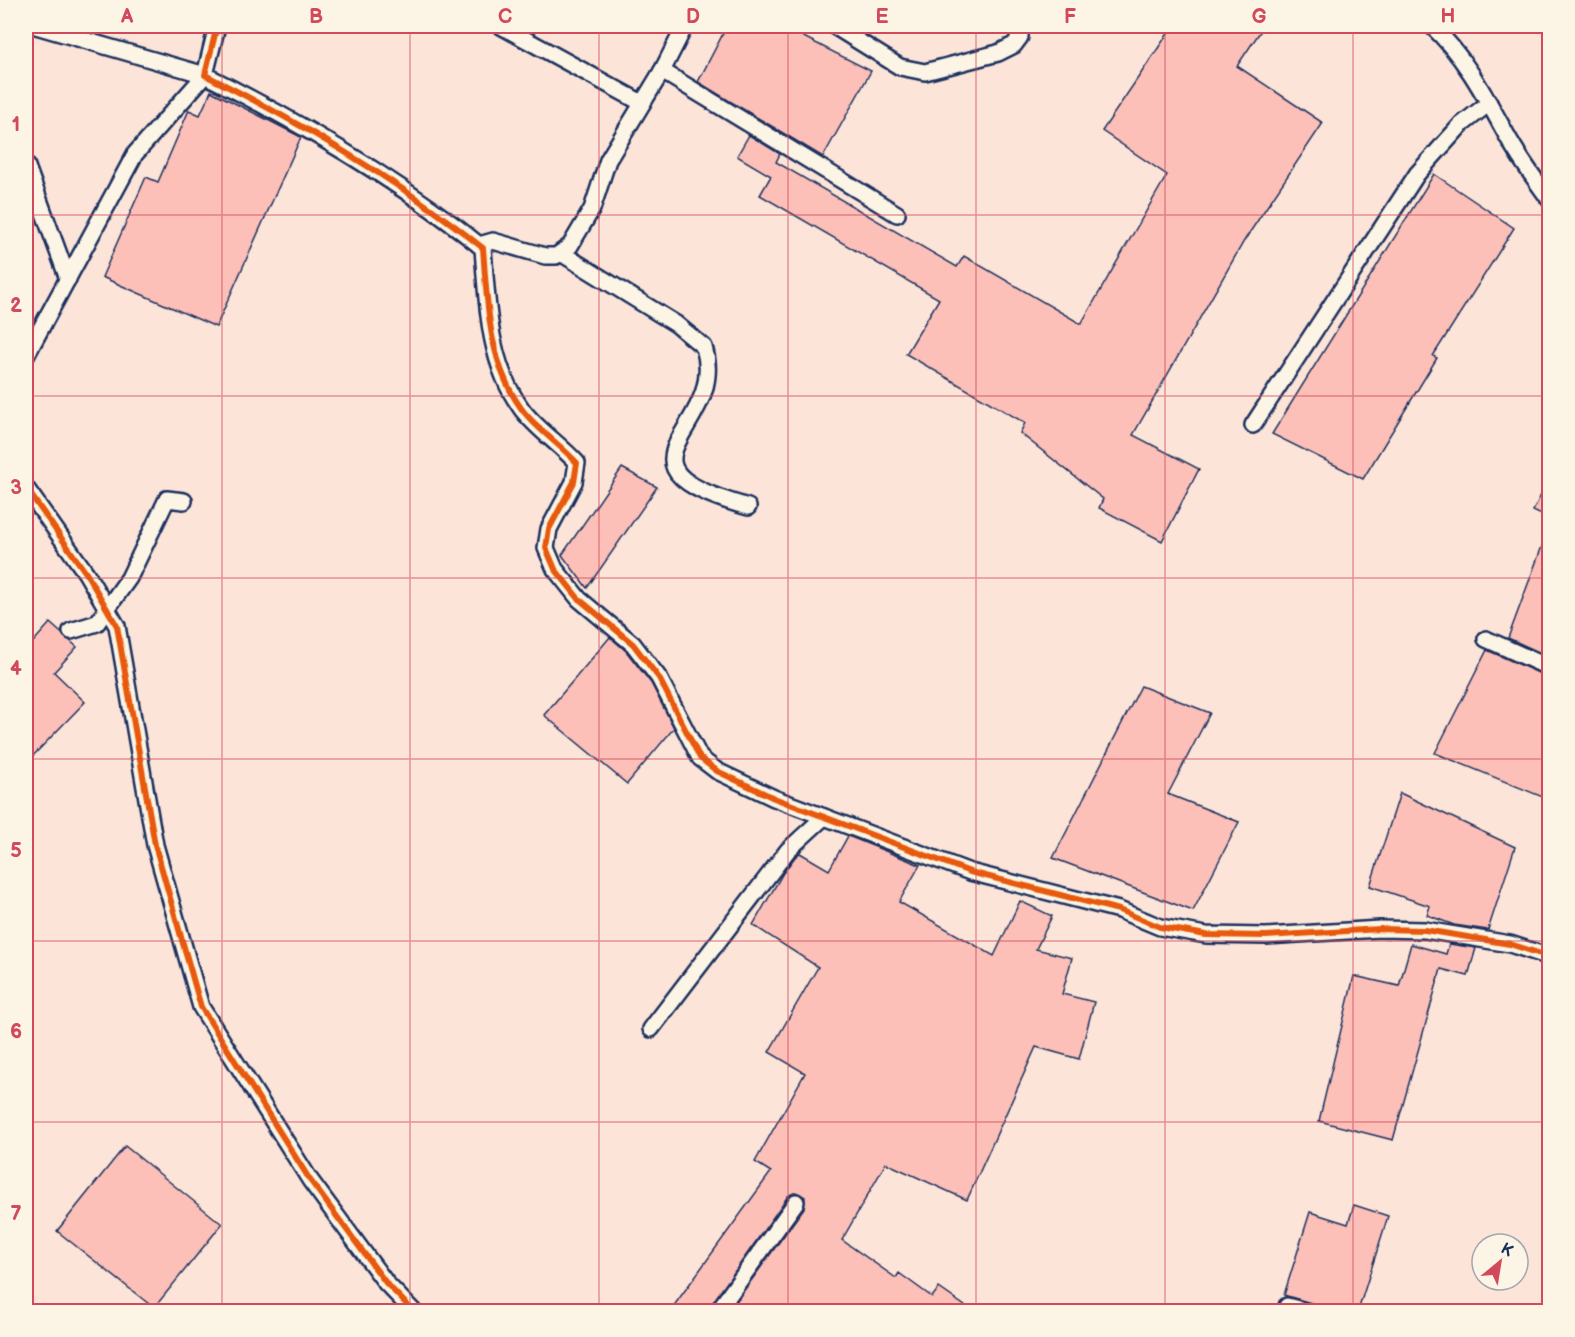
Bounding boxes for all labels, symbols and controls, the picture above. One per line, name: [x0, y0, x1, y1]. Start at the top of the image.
text: A: [120, 5, 134, 29]
text: B: [309, 5, 323, 29]
text: C: [498, 5, 512, 29]
text: D: [686, 5, 700, 29]
text: E: [876, 5, 889, 29]
text: F: [1064, 5, 1076, 29]
text: G: [1252, 5, 1267, 29]
text: H: [1441, 5, 1455, 29]
text: 1: [12, 113, 20, 137]
text: 2: [10, 294, 22, 318]
text: 3: [10, 476, 22, 500]
text: 4: [10, 657, 22, 681]
text: 5: [10, 839, 22, 863]
text: 6: [10, 1020, 22, 1044]
text: 7: [10, 1202, 22, 1226]
north arrow: [1470, 1232, 1530, 1292]
text: K: [1497, 1239, 1516, 1261]

